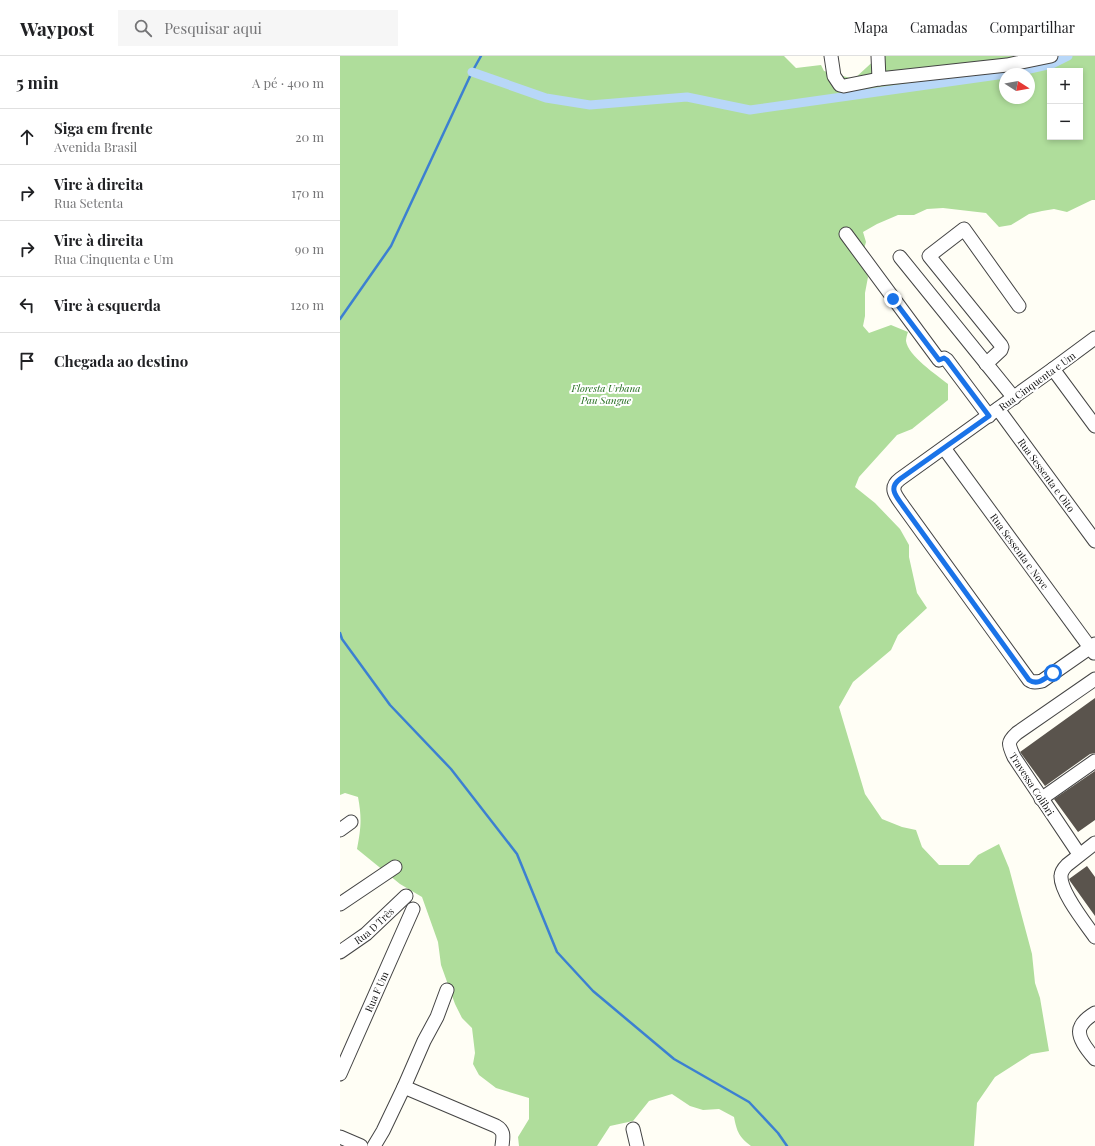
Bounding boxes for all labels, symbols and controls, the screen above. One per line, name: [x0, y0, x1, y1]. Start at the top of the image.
search box: [118, 10, 398, 46]
text: Waypost: [20, 15, 94, 41]
icon: search: [132, 17, 154, 39]
text: Pesquisar aqui: [164, 18, 262, 38]
text: Mapa: [854, 18, 888, 37]
text: Camadas: [910, 18, 967, 37]
text: Compartilhar: [989, 18, 1075, 37]
north arrow: [999, 68, 1035, 104]
map controls: [1047, 68, 1083, 140]
button: +: [1047, 68, 1083, 104]
text: 5 min: [16, 71, 59, 93]
text: A pé · 400 m: [252, 74, 324, 91]
button: −: [1047, 104, 1083, 140]
text: Siga em frente: [54, 118, 153, 138]
icon: ahead: [16, 126, 38, 148]
text: 20 m: [295, 128, 324, 145]
text: Avenida Brasil: [54, 138, 137, 155]
text: Vire à direita: [54, 174, 143, 194]
icon: right: [16, 182, 38, 204]
text: 170 m: [291, 184, 324, 201]
text: Rua Setenta: [54, 194, 123, 211]
text: Vire à direita: [54, 230, 143, 250]
icon: right: [16, 238, 38, 260]
text: 90 m: [295, 240, 324, 257]
text: Rua Cinquenta e Um: [54, 250, 173, 267]
route end: [884, 290, 902, 308]
icon: left: [16, 294, 38, 316]
text: Vire à esquerda: [54, 295, 161, 315]
text: 120 m: [290, 296, 324, 313]
street label: Rua Cinquenta e Um: [996, 348, 1078, 414]
icon: arrive: [16, 350, 38, 372]
text: Chegada ao destino: [54, 351, 188, 371]
park label: Floresta Urbana Pau Sangue: [571, 381, 640, 407]
street label: Rua Sessenta e Oito: [1015, 435, 1079, 515]
street label: Rua Sessenta e Nove: [987, 511, 1052, 592]
route start: [1044, 664, 1062, 682]
street label: Travessa Colibri: [1006, 750, 1058, 818]
street label: Rua D Três: [351, 904, 397, 947]
street label: Rua F Um: [361, 969, 392, 1014]

